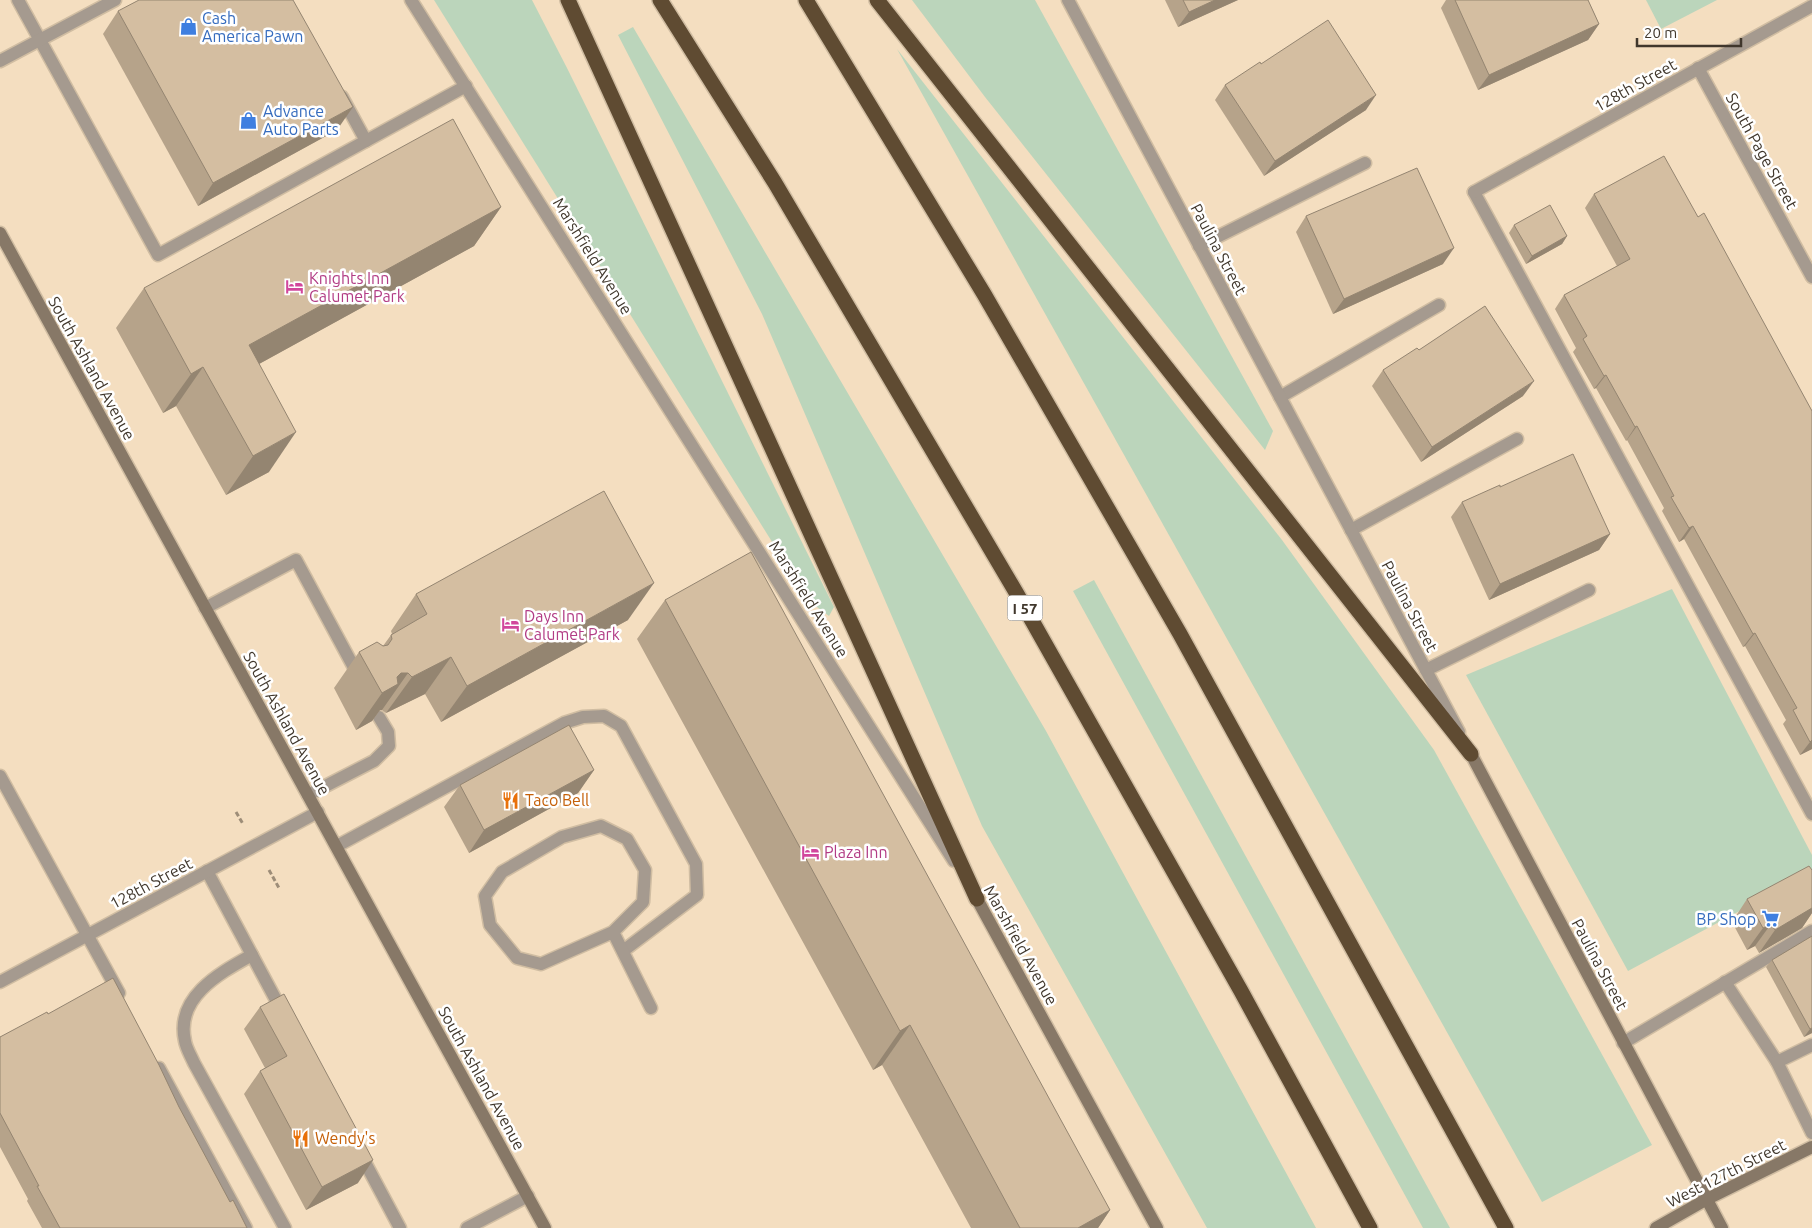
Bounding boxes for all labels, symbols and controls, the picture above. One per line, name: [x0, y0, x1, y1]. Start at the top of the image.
place label: Cash America Pawn: [202, 9, 303, 45]
scale bar: [1637, 15, 1741, 47]
shop icon: Cash America Pawn: [178, 17, 198, 37]
text: 20 m: [1644, 24, 1677, 41]
street label: 128th Street: [1591, 55, 1680, 115]
street label: South Page Street: [1723, 90, 1802, 213]
place label: Advance Auto Parts: [263, 102, 339, 138]
shop icon: Advance Auto Parts: [239, 110, 259, 130]
street label: Marshfield Avenue: [550, 194, 636, 318]
street label: Paulina Street: [1187, 200, 1251, 298]
place label: Knights Inn Calumet Park: [309, 269, 405, 305]
hotel icon: Knights Inn Calumet Park: [285, 277, 305, 297]
street label: South Ashland Avenue: [45, 293, 139, 443]
street label: Marshfield Avenue: [766, 537, 852, 661]
street label: Paulina Street: [1378, 557, 1442, 655]
road number: I 57: [1008, 596, 1042, 620]
place label: Days Inn Calumet Park: [524, 607, 620, 643]
hotel icon: Days Inn Calumet Park: [500, 615, 520, 635]
street label: South Ashland Avenue: [240, 648, 334, 798]
restaurant icon: Taco Bell: [501, 790, 521, 810]
place label: Taco Bell: [525, 791, 589, 809]
hotel icon: Plaza Inn: [800, 842, 820, 862]
place label: Plaza Inn: [824, 843, 888, 861]
street label: 128th Street: [107, 853, 196, 912]
street label: Marshfield Avenue: [981, 882, 1061, 1008]
supermarket icon: BP Shop: [1760, 909, 1780, 929]
place label: BP Shop: [1696, 910, 1756, 928]
street label: Paulina Street: [1568, 915, 1632, 1013]
street label: South Ashland Avenue: [435, 1003, 529, 1153]
restaurant icon: Wendy's: [291, 1128, 311, 1148]
place label: Wendy's: [315, 1129, 375, 1147]
street label: West 127th Street: [1663, 1135, 1789, 1211]

